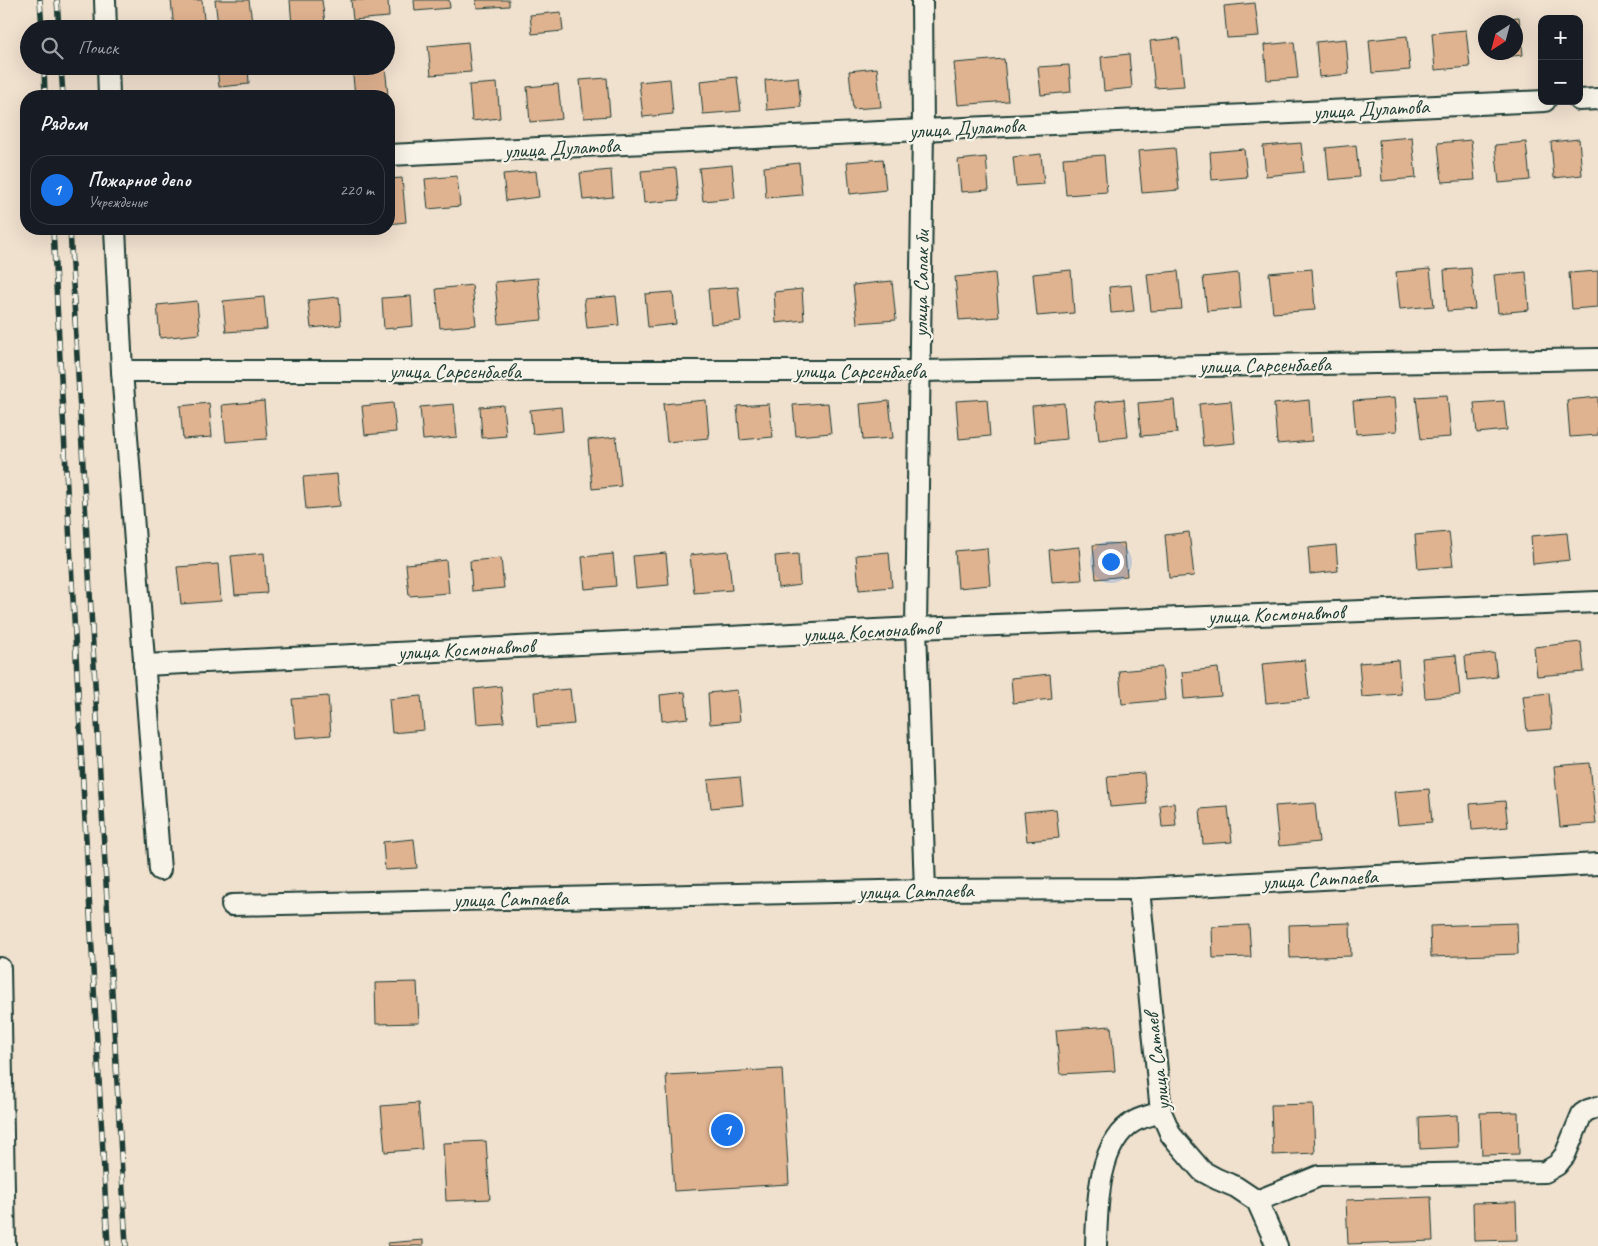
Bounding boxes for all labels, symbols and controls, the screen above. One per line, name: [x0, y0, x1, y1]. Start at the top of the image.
north arrow: [1478, 15, 1523, 60]
map controls: [1538, 15, 1583, 105]
button: +: [1538, 15, 1583, 60]
search box: [20, 20, 395, 75]
icon: search: [38, 34, 66, 62]
text: Поиск: [78, 36, 118, 60]
button: −: [1538, 60, 1583, 105]
street label: улица Дулатова: [1310, 93, 1431, 125]
text: Рядом: [40, 110, 87, 136]
street label: улица Дулатова: [906, 112, 1027, 144]
street label: улица Дулатова: [501, 132, 622, 164]
text: Пожарное депо: [88, 168, 191, 192]
text: 1: [53, 180, 61, 200]
text: 220 m: [340, 180, 374, 200]
text: Учреждение: [88, 192, 147, 212]
street label: улица Сапак би: [907, 228, 935, 340]
street label: улица Сарсенбаева: [1197, 351, 1333, 379]
street label: улица Сарсенбаева: [387, 358, 522, 384]
street label: улица Сарсенбаева: [792, 358, 927, 384]
your location: [1098, 549, 1124, 575]
street label: улица Космонавтов: [1205, 598, 1349, 629]
street label: улица Космонавтов: [800, 614, 944, 648]
street label: улица Космонавтов: [395, 632, 539, 666]
street label: улица Сатпаева: [1260, 863, 1380, 895]
street label: улица Сатпаева: [856, 877, 976, 905]
street label: улица Сатпаева: [451, 885, 571, 913]
street label: улица Сатаев: [1138, 1007, 1176, 1114]
pin: 1: [711, 1111, 743, 1149]

